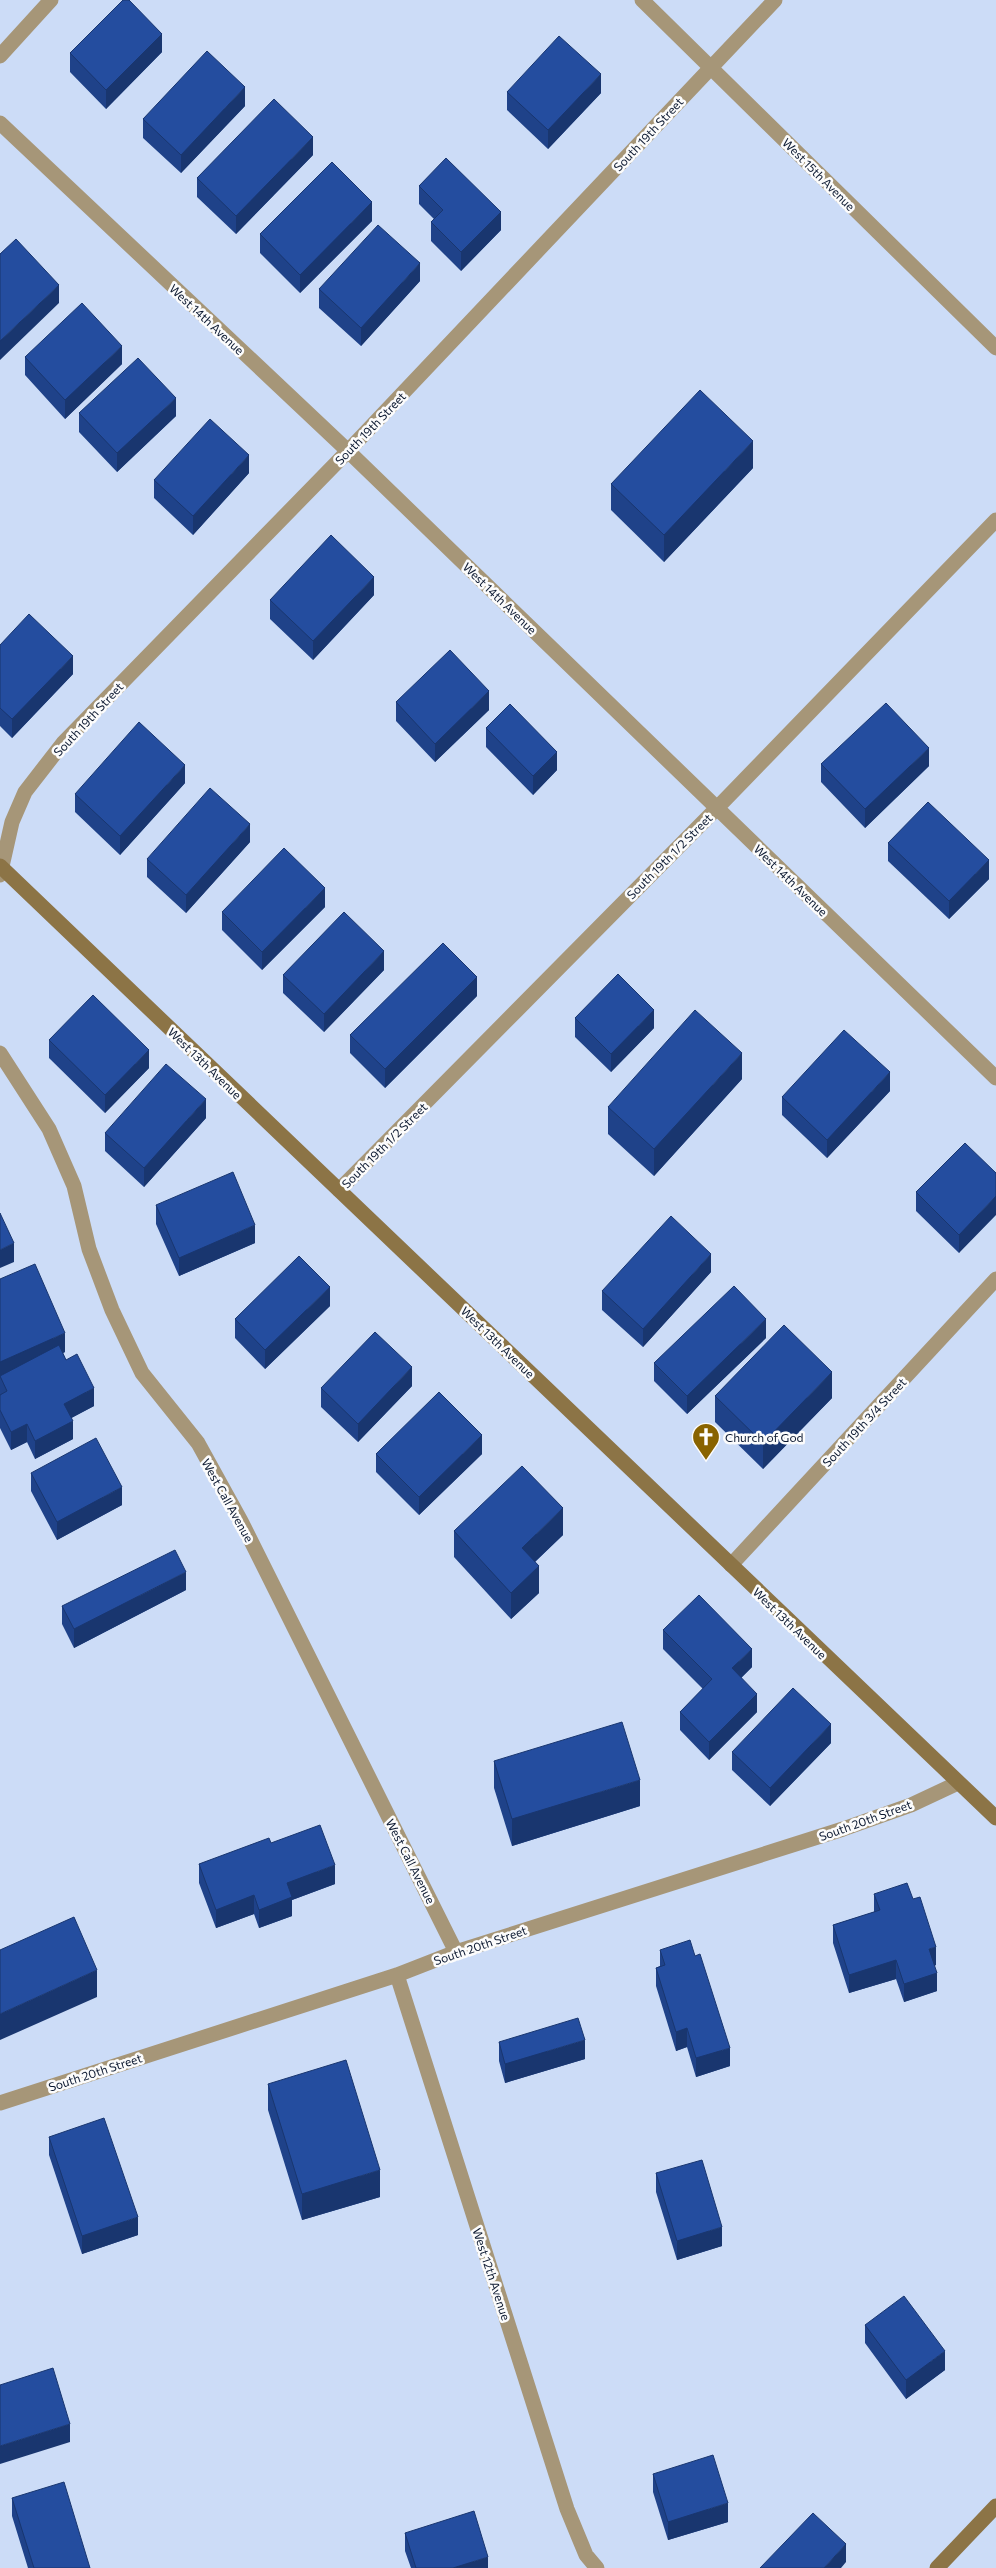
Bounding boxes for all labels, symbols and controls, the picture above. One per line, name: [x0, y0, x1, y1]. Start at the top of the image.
street label: South 19th Street: [610, 94, 686, 174]
street label: West 15th Avenue: [780, 135, 858, 213]
street label: West 14th Avenue: [167, 281, 247, 357]
street label: South 19th Street: [332, 389, 408, 467]
street label: West 14th Avenue: [460, 559, 540, 637]
street label: South 19th Street: [50, 679, 126, 759]
street label: South 19th 1/2 Street: [623, 810, 715, 902]
street label: West 14th Avenue: [751, 841, 831, 919]
street label: West 13th Avenue: [165, 1024, 245, 1102]
street label: South 19th 1/2 Street: [338, 1099, 430, 1191]
street label: West 13th Avenue: [458, 1303, 538, 1381]
street label: South 19th 3/4 Street: [819, 1375, 909, 1469]
church icon: Church of God: [691, 1422, 721, 1461]
place label: Church of God: [725, 1430, 804, 1444]
street label: West Call Avenue: [199, 1456, 257, 1544]
street label: West 13th Avenue: [750, 1584, 830, 1662]
street label: South 20th Street: [817, 1797, 913, 1843]
street label: West Call Avenue: [384, 1816, 438, 1906]
street label: South 20th Street: [432, 1922, 528, 1967]
street label: South 20th Street: [46, 2050, 144, 2094]
street label: West 12th Avenue: [470, 2226, 514, 2322]

